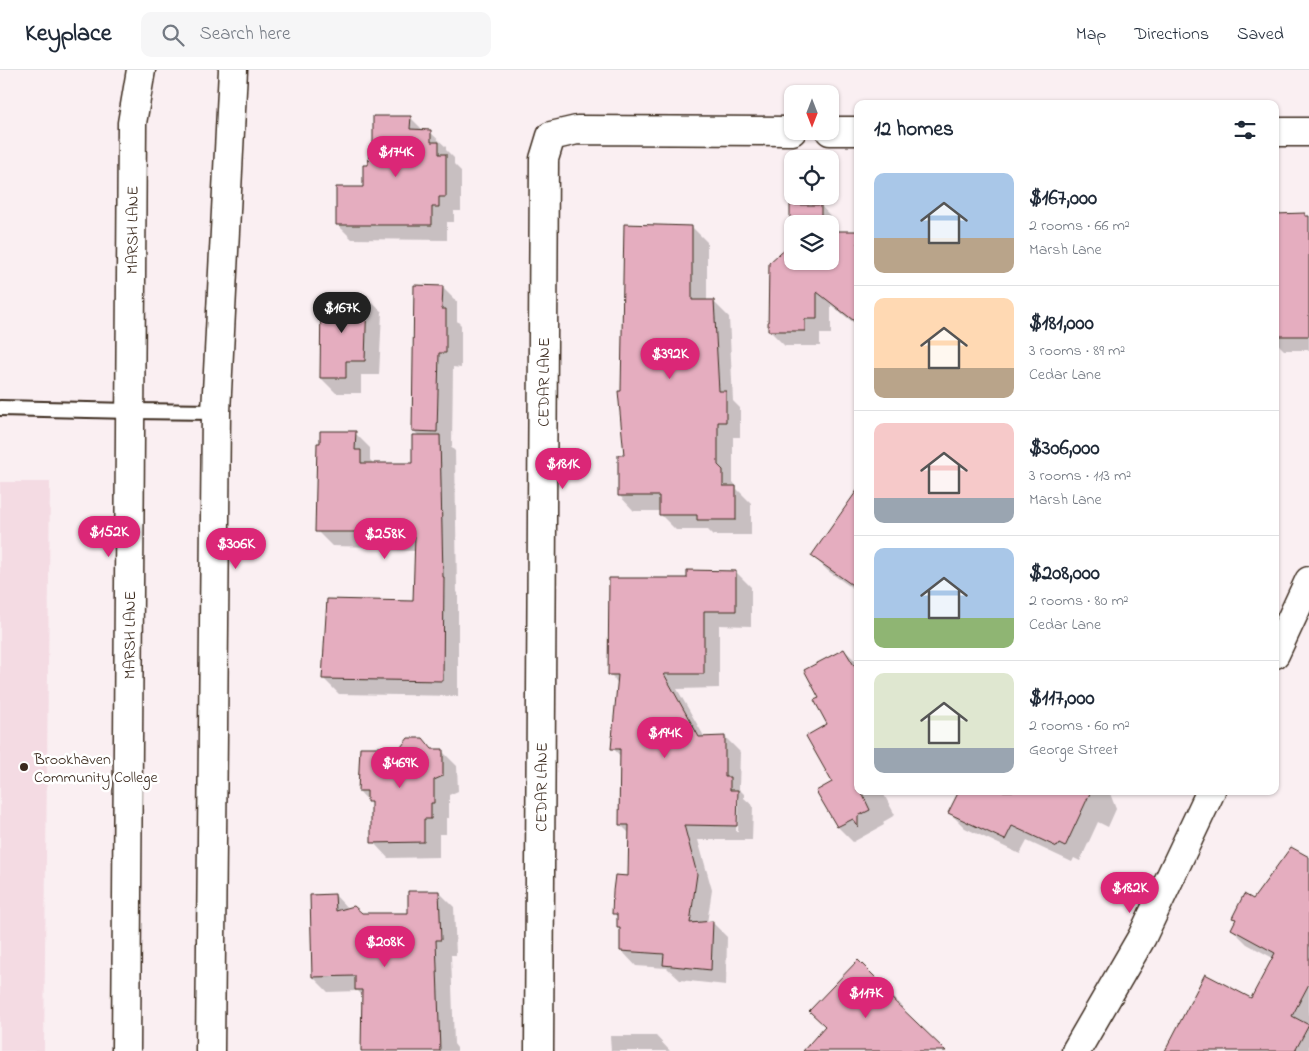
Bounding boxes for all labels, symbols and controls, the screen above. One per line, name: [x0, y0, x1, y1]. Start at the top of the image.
search box: [141, 12, 491, 57]
text: Keyplace: [25, 17, 111, 52]
icon: search: [159, 21, 187, 49]
text: Search here: [199, 21, 291, 48]
text: Map: [1076, 22, 1106, 48]
text: Directions: [1134, 22, 1209, 48]
text: Saved: [1237, 22, 1284, 48]
north arrow: [784, 85, 839, 140]
map controls: [784, 85, 839, 270]
text: 12 homes: [874, 115, 954, 145]
icon: filters: [1231, 116, 1259, 144]
pin: $174K: [361, 136, 431, 178]
text: $174K: [378, 140, 414, 164]
button: locate: [784, 150, 839, 205]
text: $167,000: [1029, 184, 1097, 214]
street label: MARSH LANE: [121, 186, 146, 274]
icon: home: [914, 193, 974, 253]
text: 2 rooms · 66 m²: [1029, 214, 1130, 238]
button: layers: [784, 215, 839, 270]
text: Marsh Lane: [1029, 238, 1102, 262]
pin: $167K: [307, 292, 377, 334]
text: $167K: [324, 296, 360, 320]
text: $181,000: [1029, 309, 1094, 339]
icon: home: [914, 318, 974, 378]
street label: CEDAR LANE: [532, 337, 557, 427]
pin: $392K: [635, 338, 705, 380]
text: 3 rooms · 89 m²: [1029, 339, 1125, 363]
text: $392K: [652, 342, 688, 366]
text: Cedar Lane: [1029, 363, 1101, 387]
text: $306,000: [1029, 434, 1100, 464]
icon: home: [914, 443, 974, 503]
pin: $181K: [528, 448, 598, 490]
text: $181K: [546, 452, 580, 476]
text: 3 rooms · 113 m²: [1029, 464, 1131, 488]
text: Marsh Lane: [1029, 488, 1102, 512]
pin: $152K: [74, 516, 144, 558]
pin: $258K: [350, 518, 420, 560]
text: $152K: [89, 520, 129, 544]
text: $258K: [365, 522, 405, 546]
pin: $306K: [201, 528, 271, 570]
text: $306K: [217, 532, 255, 556]
text: $208,000: [1029, 559, 1100, 589]
icon: home: [914, 568, 974, 628]
text: 2 rooms · 80 m²: [1029, 589, 1129, 613]
street label: MARSH LANE: [118, 591, 143, 679]
text: Cedar Lane: [1029, 613, 1101, 637]
text: $117,000: [1029, 684, 1095, 714]
icon: home: [914, 693, 974, 753]
text: 2 rooms · 60 m²: [1029, 714, 1130, 738]
pin: $194K: [630, 716, 700, 759]
text: $194K: [648, 721, 682, 745]
text: George Street: [1029, 738, 1118, 762]
street label: CEDAR LANE: [530, 742, 555, 832]
pin: $469K: [365, 746, 435, 789]
place label: Brookhaven Community College: [33, 748, 158, 790]
text: $469K: [382, 751, 418, 775]
marker: Brookhaven Community College: [18, 761, 30, 773]
pin: $182K: [1095, 872, 1165, 914]
text: $182K: [1112, 876, 1148, 900]
pin: $208K: [350, 926, 420, 968]
text: $208K: [366, 930, 404, 954]
pin: $117K: [831, 976, 901, 1019]
text: $117K: [849, 981, 883, 1005]

